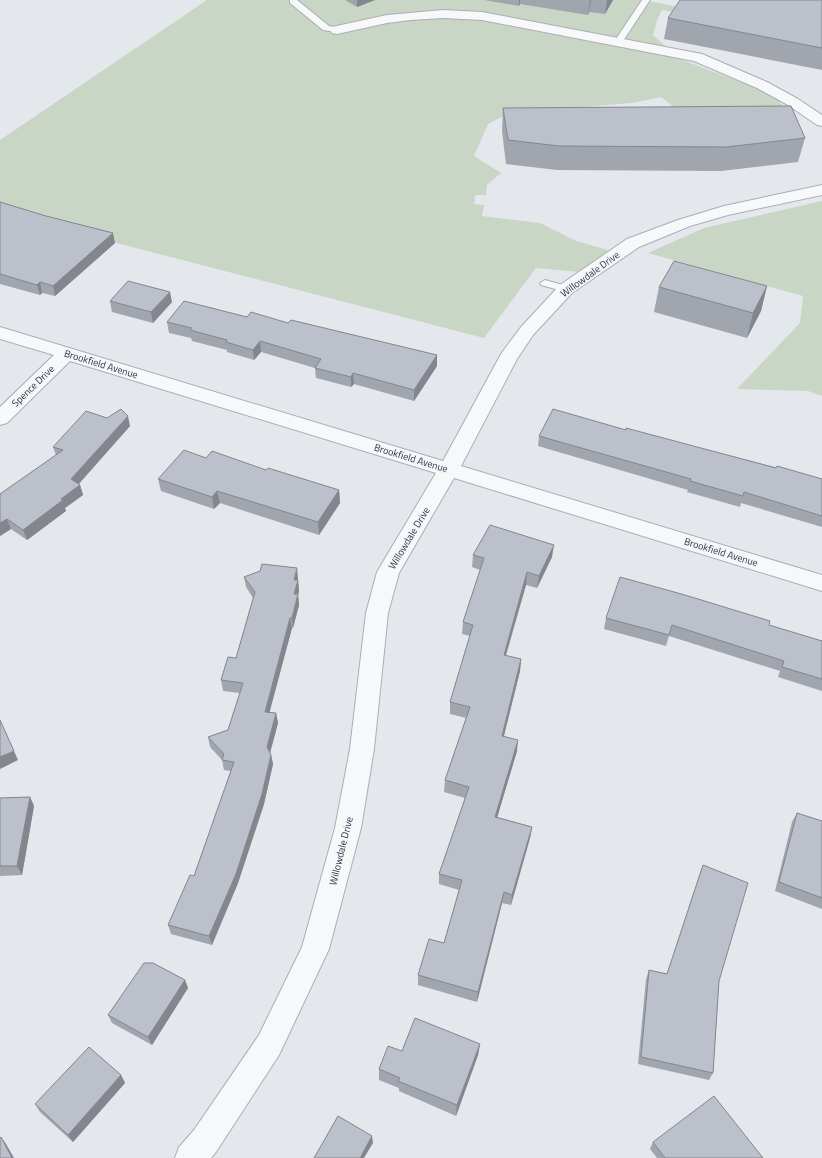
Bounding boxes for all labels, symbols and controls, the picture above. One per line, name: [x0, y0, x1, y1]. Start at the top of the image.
street label: Willowdale Drive: [557, 247, 623, 301]
street label: Brookfield Avenue: [62, 346, 140, 382]
street label: Spence Drive: [8, 362, 58, 410]
street label: Brookfield Avenue: [372, 440, 450, 476]
street label: Willowdale Drive: [384, 504, 434, 572]
street label: Brookfield Avenue: [682, 534, 760, 570]
street label: Willowdale Drive: [325, 815, 357, 887]

